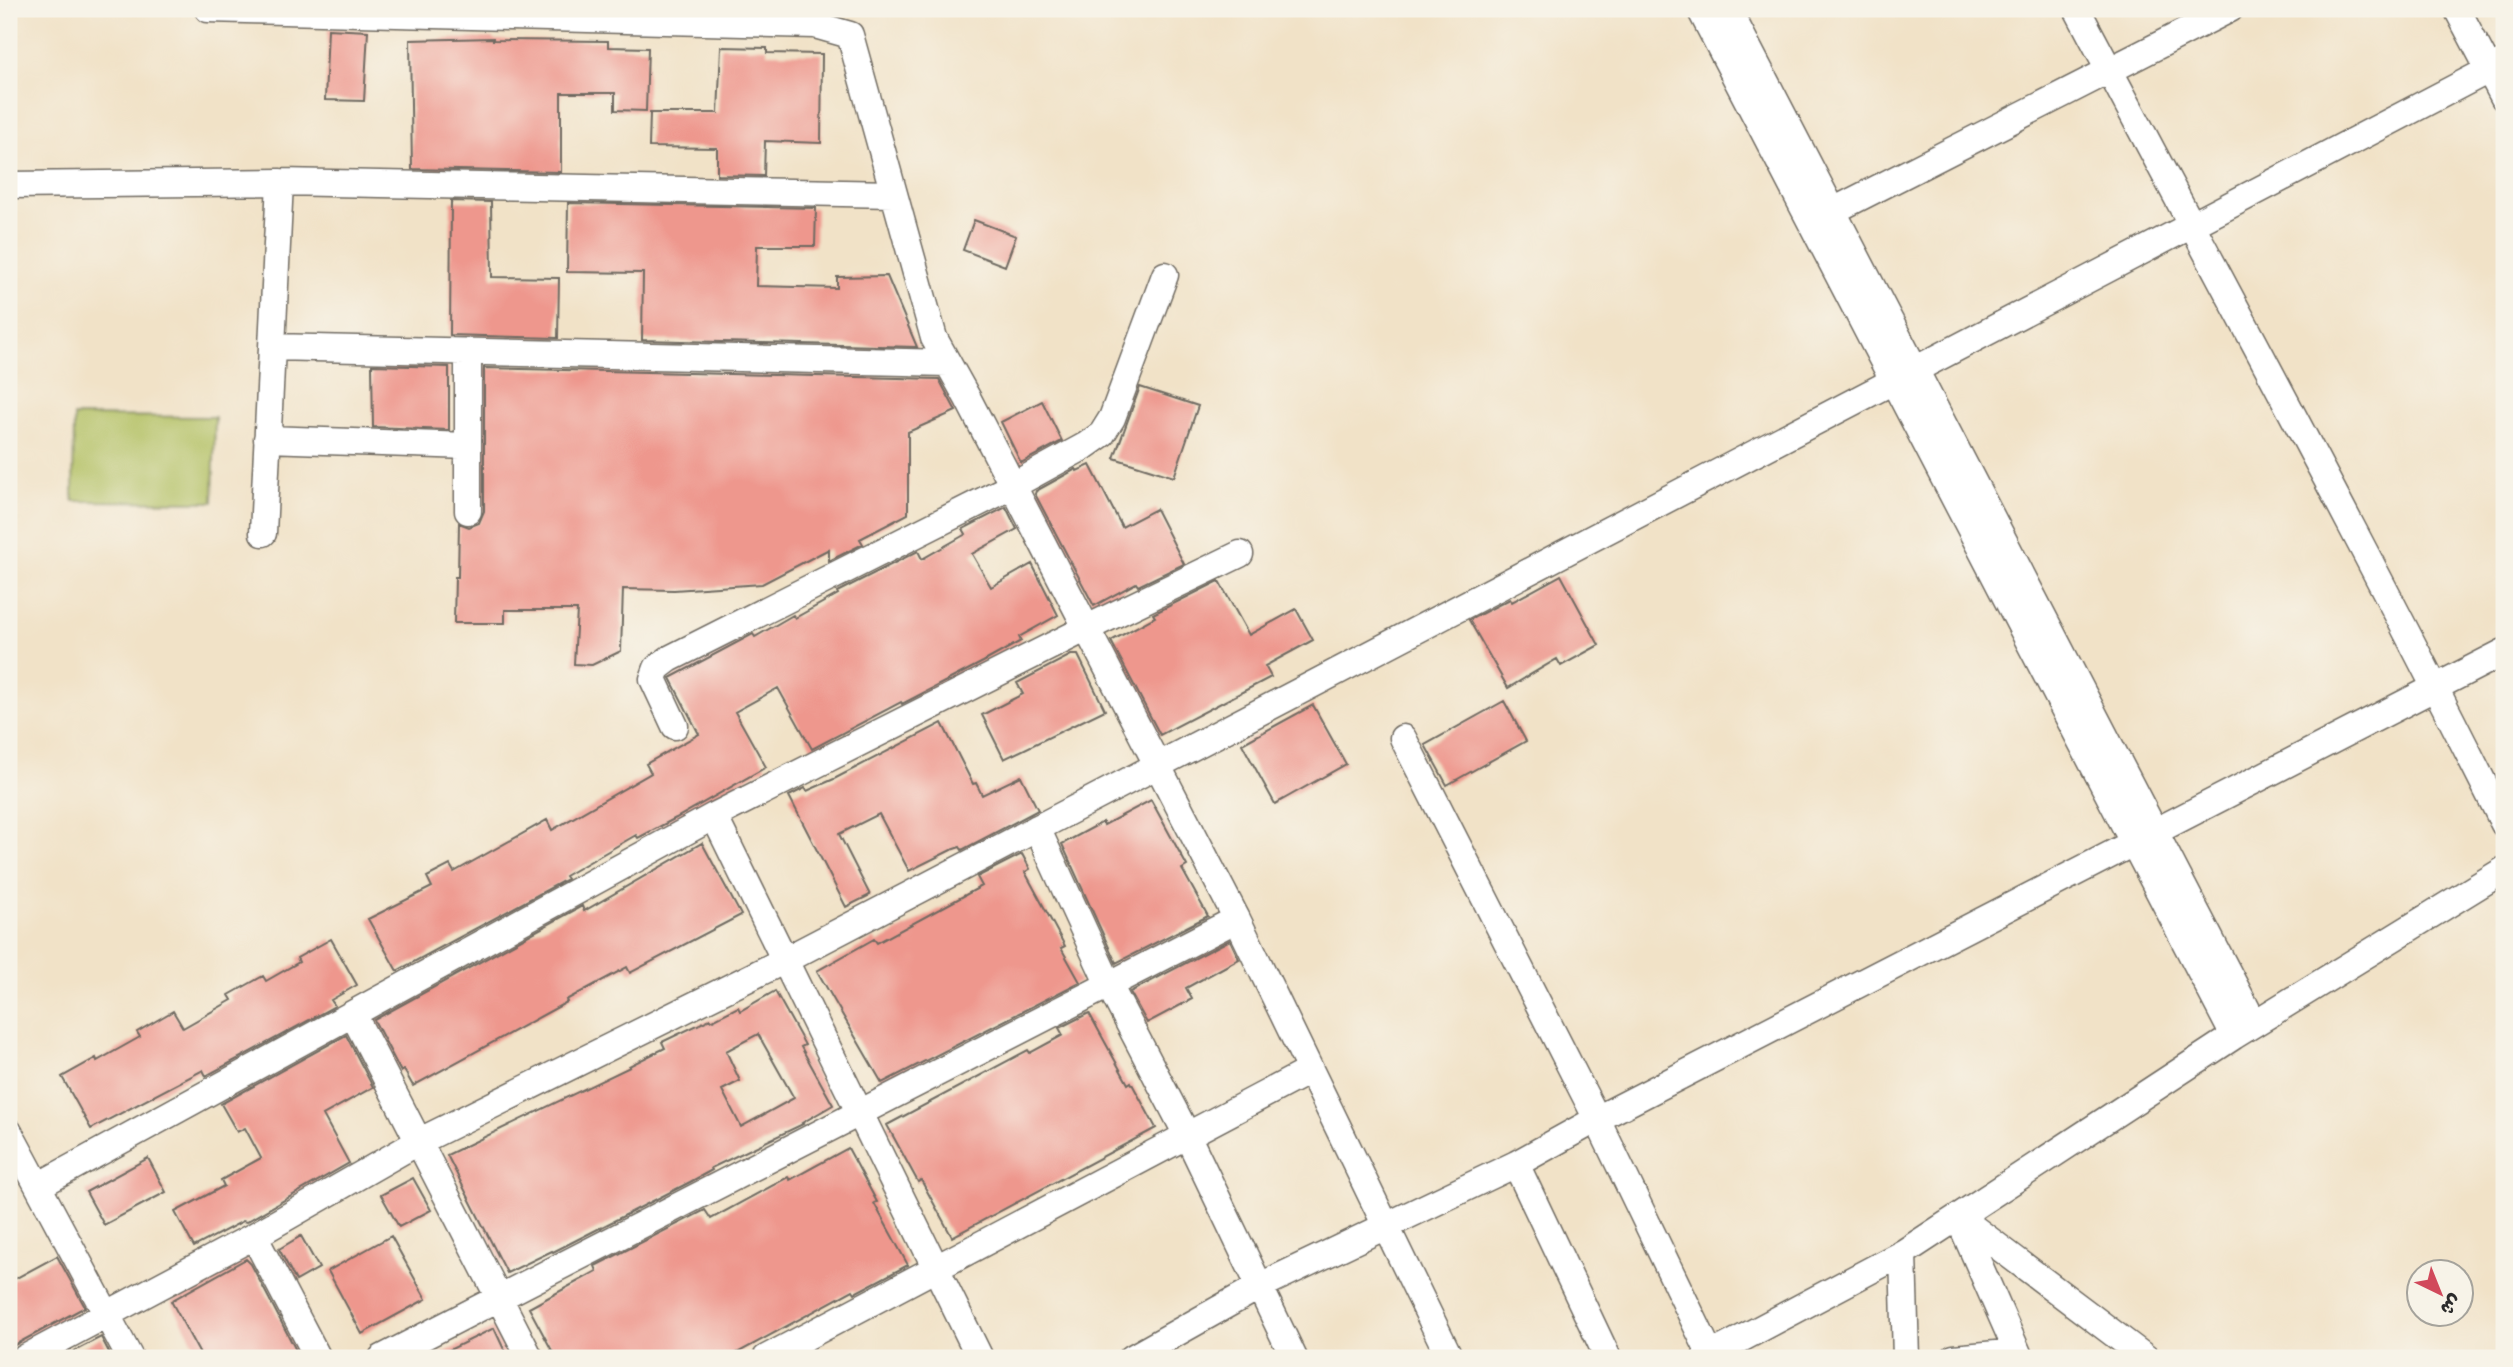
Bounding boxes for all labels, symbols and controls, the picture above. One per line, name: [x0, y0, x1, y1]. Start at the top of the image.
north arrow: [2404, 1258, 2474, 1328]
text: ش: [2435, 1289, 2469, 1324]

